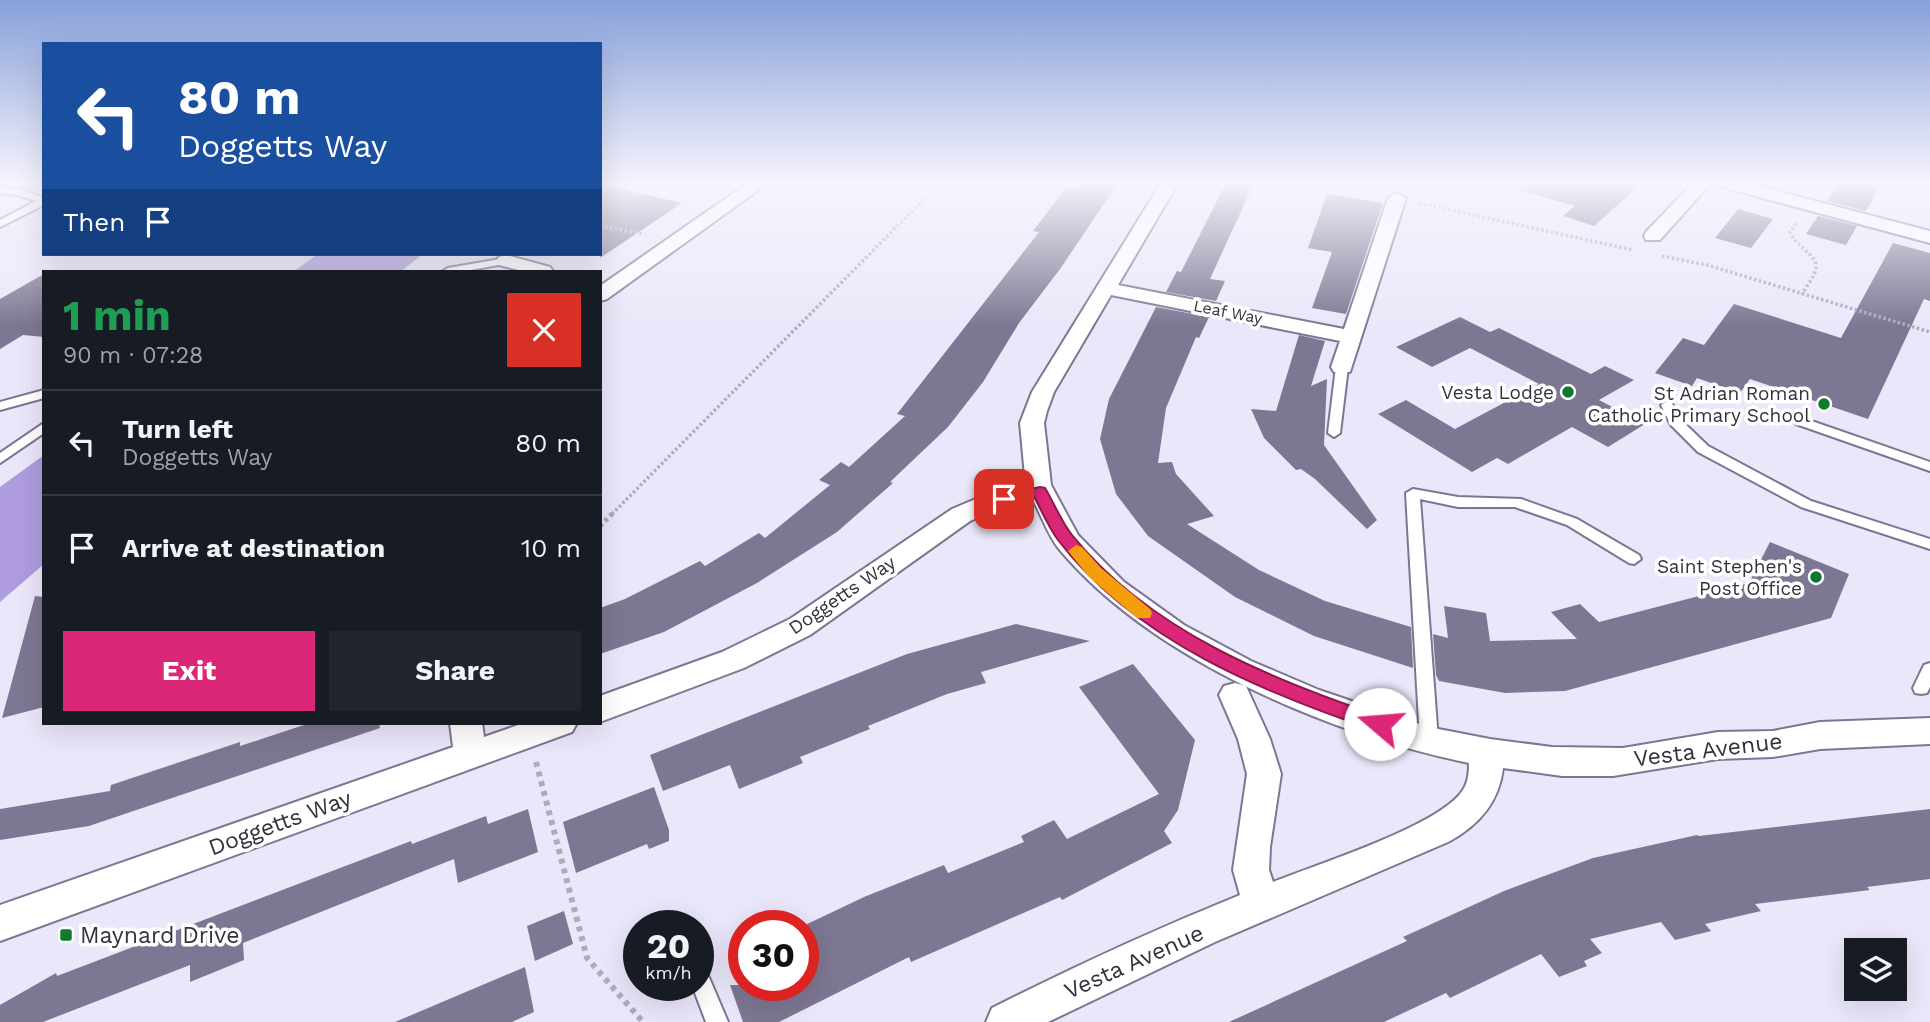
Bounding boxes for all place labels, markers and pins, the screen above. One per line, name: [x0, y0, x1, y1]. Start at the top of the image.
place label: Vesta Lodge: [1441, 381, 1554, 404]
place label: St Adrian Roman Catholic Primary School: [1587, 382, 1810, 427]
marker: Vesta Lodge: [1560, 384, 1576, 400]
marker: St Adrian Roman Catholic Primary School: [1816, 396, 1832, 412]
pin: [974, 469, 1034, 529]
place label: Saint Stephen's Post Office: [1657, 555, 1802, 600]
marker: Saint Stephen's Post Office: [1808, 569, 1824, 585]
place label: Maynard Drive: [80, 922, 239, 949]
marker: Maynard Drive: [58, 927, 74, 943]

